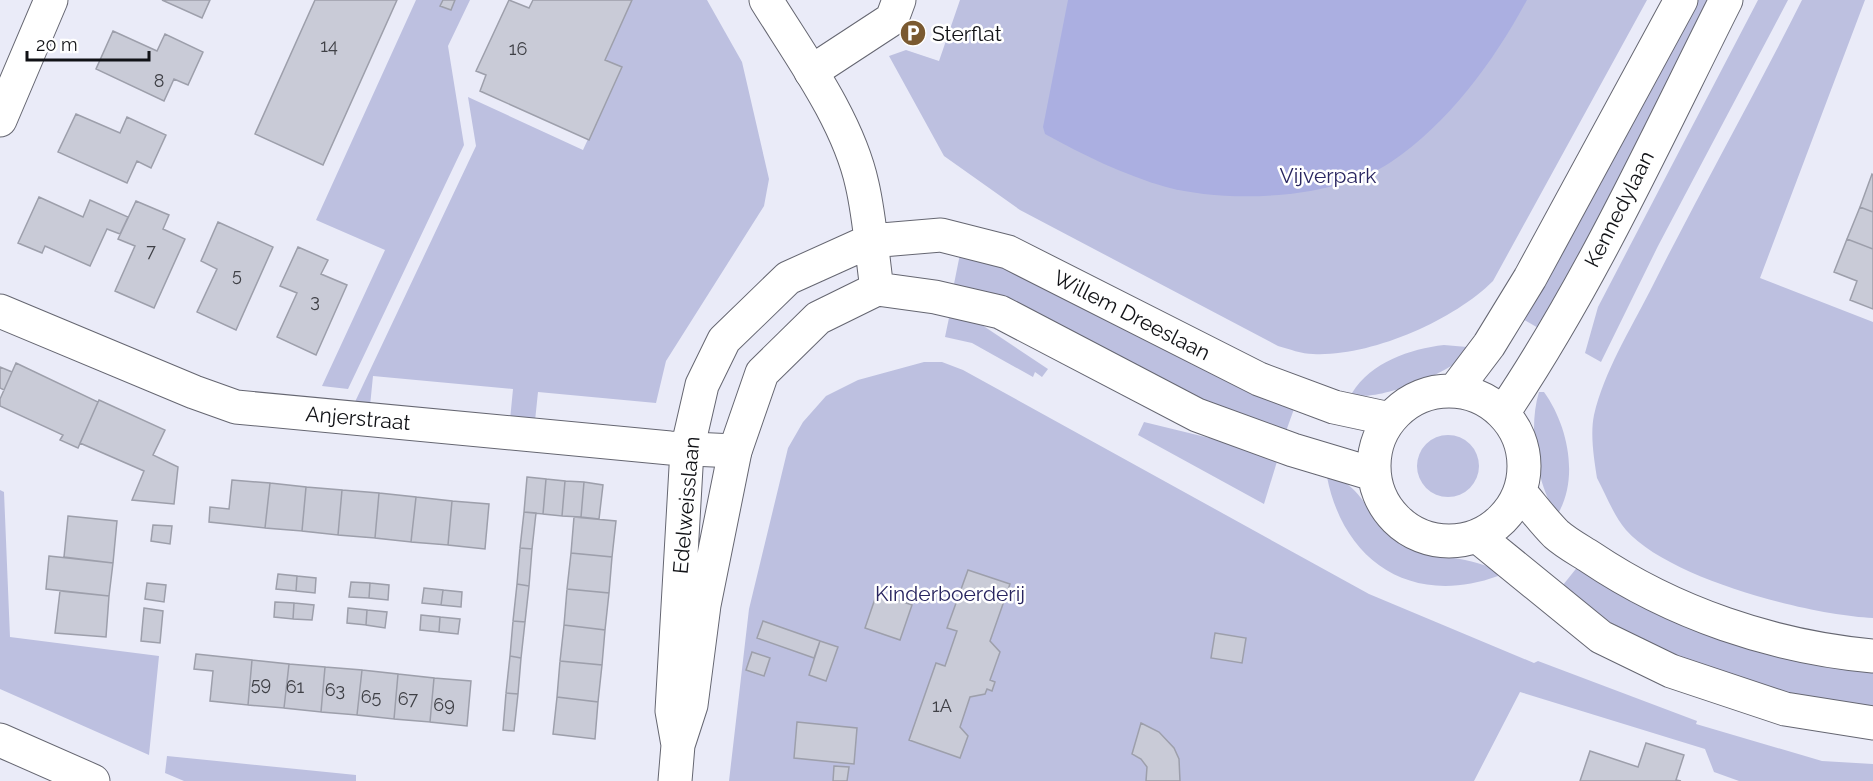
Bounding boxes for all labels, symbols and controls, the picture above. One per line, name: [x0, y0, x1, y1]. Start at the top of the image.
parking icon: Sterflat: [898, 18, 928, 48]
place label: Sterflat: [932, 21, 1002, 46]
scale bar: [27, 24, 148, 62]
text: 20 m: [36, 34, 78, 55]
house number: 14: [320, 35, 338, 56]
house number: 16: [509, 38, 527, 59]
house number: 8: [154, 70, 164, 91]
street label: Kennedylaan: [1579, 147, 1659, 271]
park label: Vijverpark: [1280, 163, 1376, 188]
house number: 7: [146, 240, 156, 261]
house number: 5: [232, 264, 242, 285]
street label: Willem Dreeslaan: [1049, 265, 1215, 365]
house number: 3: [310, 290, 320, 311]
street label: Anjerstraat: [305, 401, 411, 435]
street label: Edelweisslaan: [668, 435, 704, 575]
park label: Kinderboerderij: [875, 581, 1025, 606]
house number: 59: [251, 673, 271, 694]
house number: 61: [286, 676, 305, 697]
house number: 63: [325, 679, 345, 700]
house number: 65: [361, 686, 382, 707]
house number: 67: [398, 688, 419, 709]
house number: 69: [433, 694, 455, 715]
house number: 1A: [932, 695, 952, 716]

